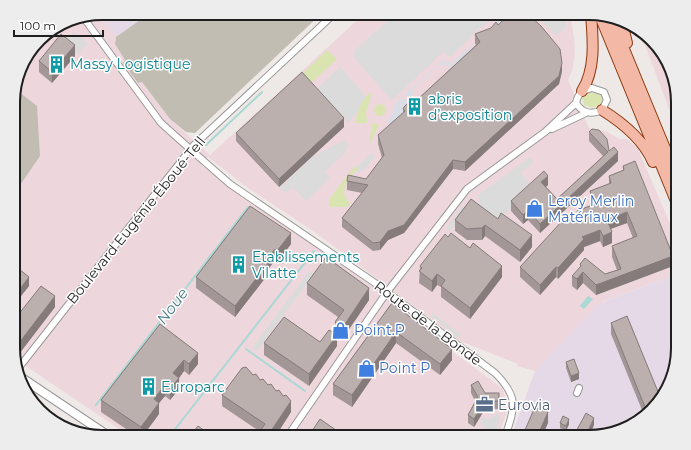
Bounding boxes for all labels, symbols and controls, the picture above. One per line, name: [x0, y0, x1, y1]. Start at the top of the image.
scale bar: [14, 12, 103, 38]
text: 100 m: [20, 18, 56, 33]
building icon: Massy Logistique: [47, 54, 67, 74]
place label: Massy Logistique: [70, 55, 190, 73]
place label: abris d’exposition: [428, 90, 512, 124]
building icon: abris d’exposition: [405, 97, 425, 117]
street label: Boulevard Eugénie Éboué-Tell: [63, 132, 209, 308]
place label: Leroy Merlin Matériaux: [548, 192, 634, 226]
shop icon: Leroy Merlin Matériaux: [525, 199, 545, 219]
place label: Etablissements Vilatte: [252, 248, 359, 282]
building icon: Etablissements Vilatte: [229, 255, 249, 275]
street label: Route de la Bonde: [371, 277, 485, 369]
water label: Noue: [152, 284, 192, 328]
shop icon: Point.P: [331, 320, 351, 340]
place label: Point.P: [354, 321, 405, 339]
shop icon: Point P: [356, 358, 376, 378]
place label: Point P: [379, 359, 430, 377]
building icon: Europarc: [138, 377, 158, 397]
place label: Europarc: [161, 378, 225, 396]
office icon: Eurovia: [475, 395, 495, 415]
place label: Eurovia: [498, 396, 550, 414]

